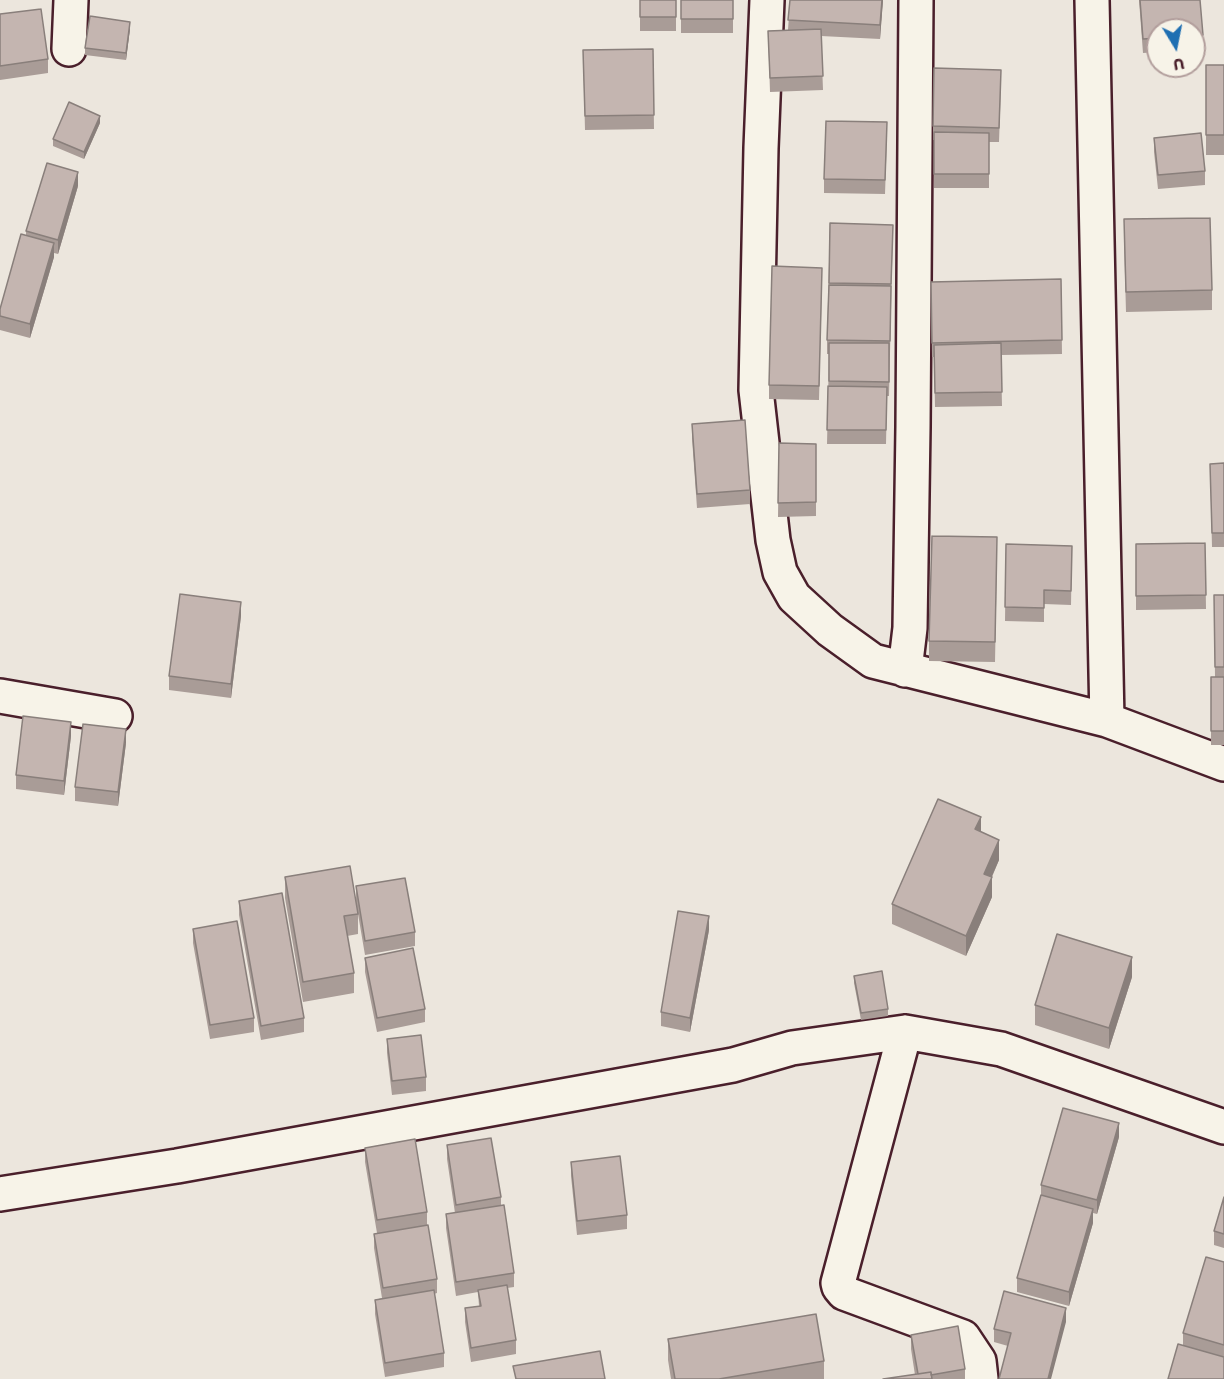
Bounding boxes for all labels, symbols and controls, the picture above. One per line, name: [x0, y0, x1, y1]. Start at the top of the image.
north arrow: [1146, 18, 1206, 78]
text: U: [1172, 53, 1186, 76]

